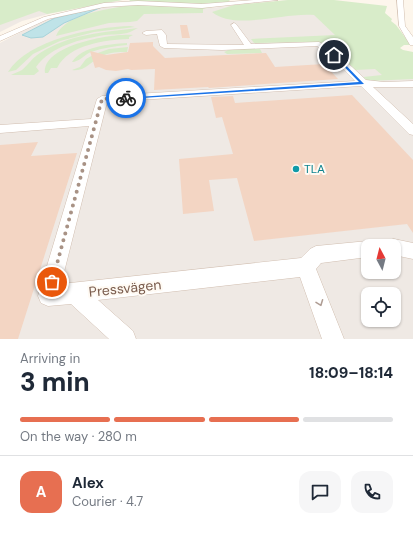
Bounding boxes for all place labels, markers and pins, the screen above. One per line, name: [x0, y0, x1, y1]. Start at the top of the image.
pin: [317, 38, 351, 72]
place label: TLA: [304, 161, 325, 177]
marker: TLA: [291, 164, 301, 174]
pin: [35, 265, 69, 299]

